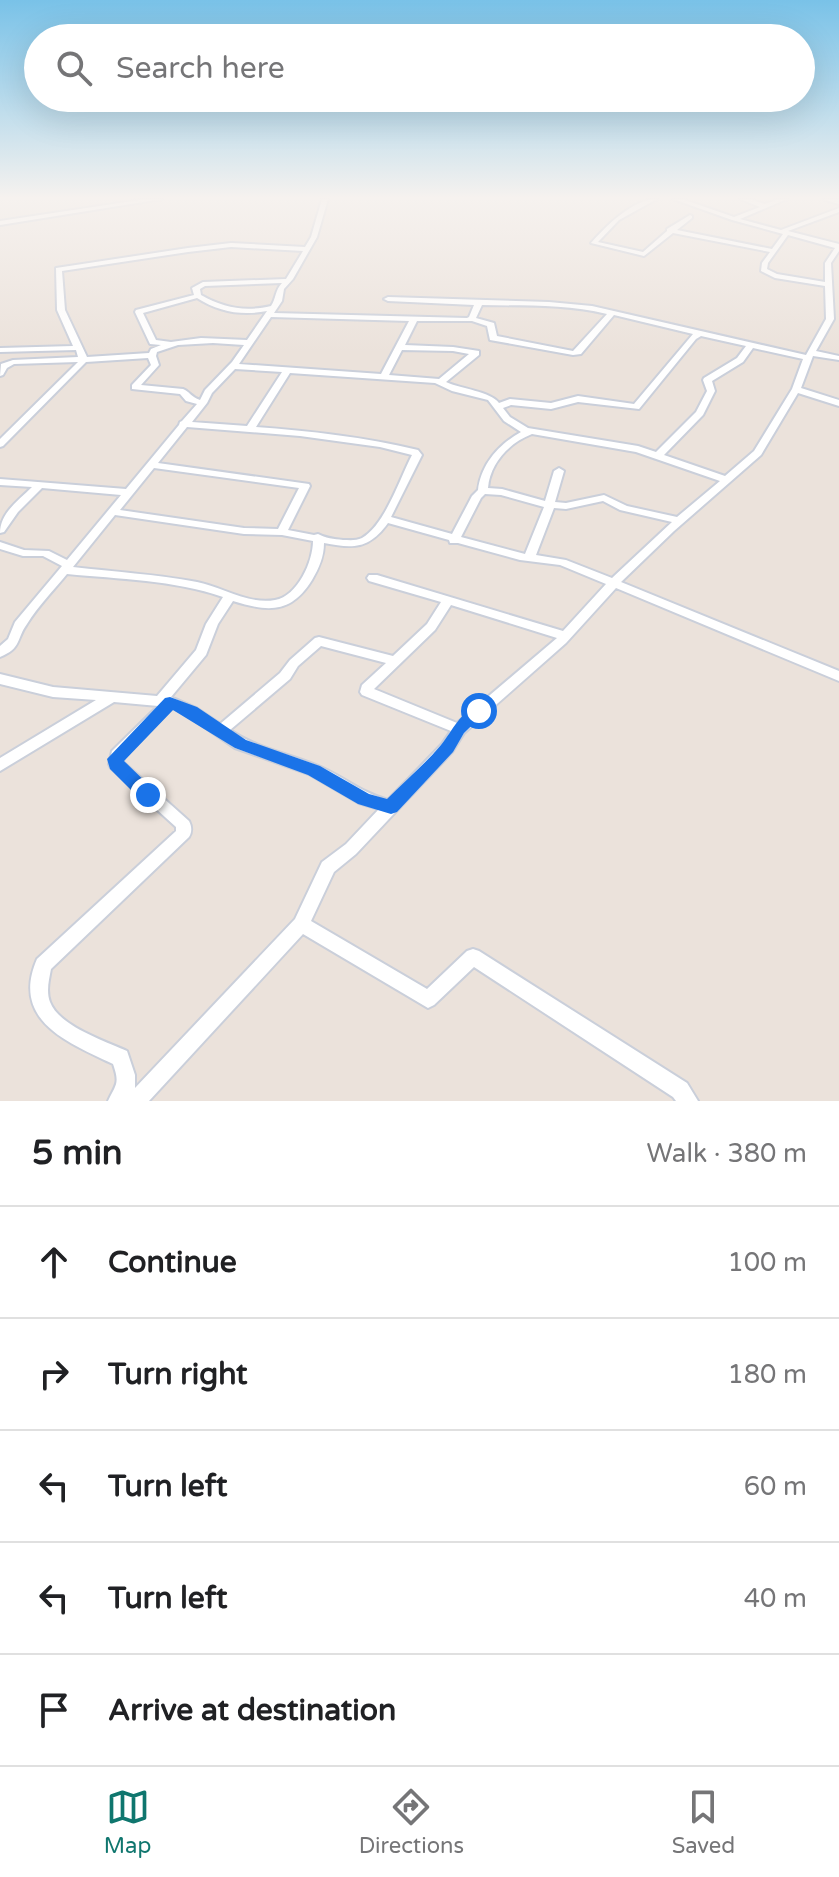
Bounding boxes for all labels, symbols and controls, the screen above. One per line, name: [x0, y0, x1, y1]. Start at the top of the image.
search box: [24, 24, 815, 112]
icon: search: [52, 46, 96, 90]
text: Search here: [116, 50, 285, 87]
route start: [461, 693, 497, 729]
route end: [130, 777, 166, 813]
text: 5 min: [32, 1133, 123, 1174]
text: Walk · 380 m: [647, 1138, 807, 1169]
icon: ahead: [32, 1240, 76, 1284]
text: Continue: [108, 1244, 237, 1281]
text: 100 m: [727, 1247, 807, 1278]
icon: right: [32, 1352, 76, 1396]
text: Turn right: [108, 1356, 248, 1393]
text: 180 m: [727, 1359, 807, 1390]
icon: left: [32, 1464, 76, 1508]
text: Turn left: [108, 1468, 227, 1505]
text: 60 m: [744, 1471, 807, 1502]
icon: left: [32, 1576, 76, 1620]
text: Turn left: [108, 1580, 227, 1617]
text: 40 m: [744, 1583, 807, 1614]
icon: arrive: [32, 1688, 76, 1732]
text: Arrive at destination: [108, 1692, 396, 1729]
tab: Map: [104, 1785, 151, 1859]
tab: Directions: [359, 1785, 464, 1859]
tab: Saved: [672, 1785, 735, 1859]

